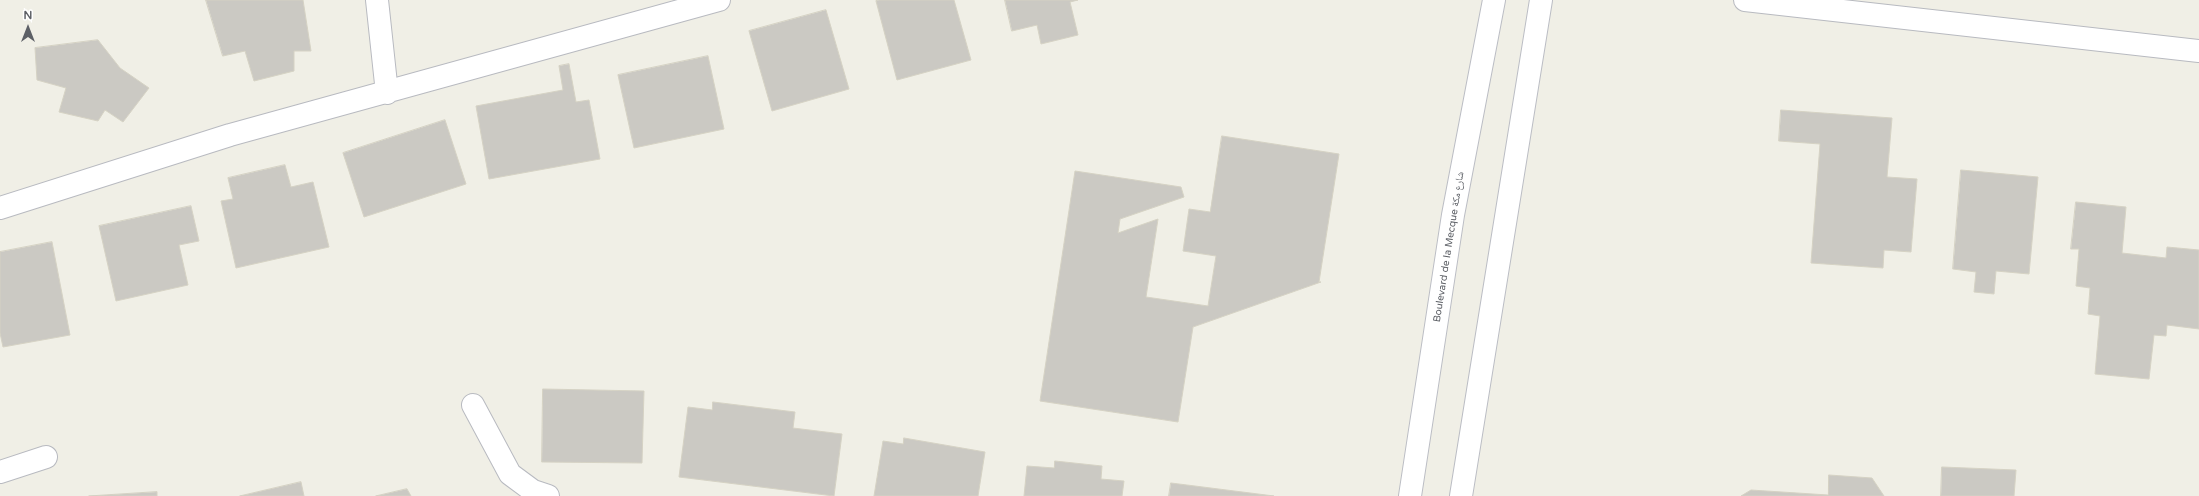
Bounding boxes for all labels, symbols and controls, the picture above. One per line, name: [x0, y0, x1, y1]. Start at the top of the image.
north arrow: [8, 8, 48, 48]
text: N: [24, 9, 32, 22]
street label: Boulevard de la Mecque شارع مكة: [1431, 171, 1467, 323]

